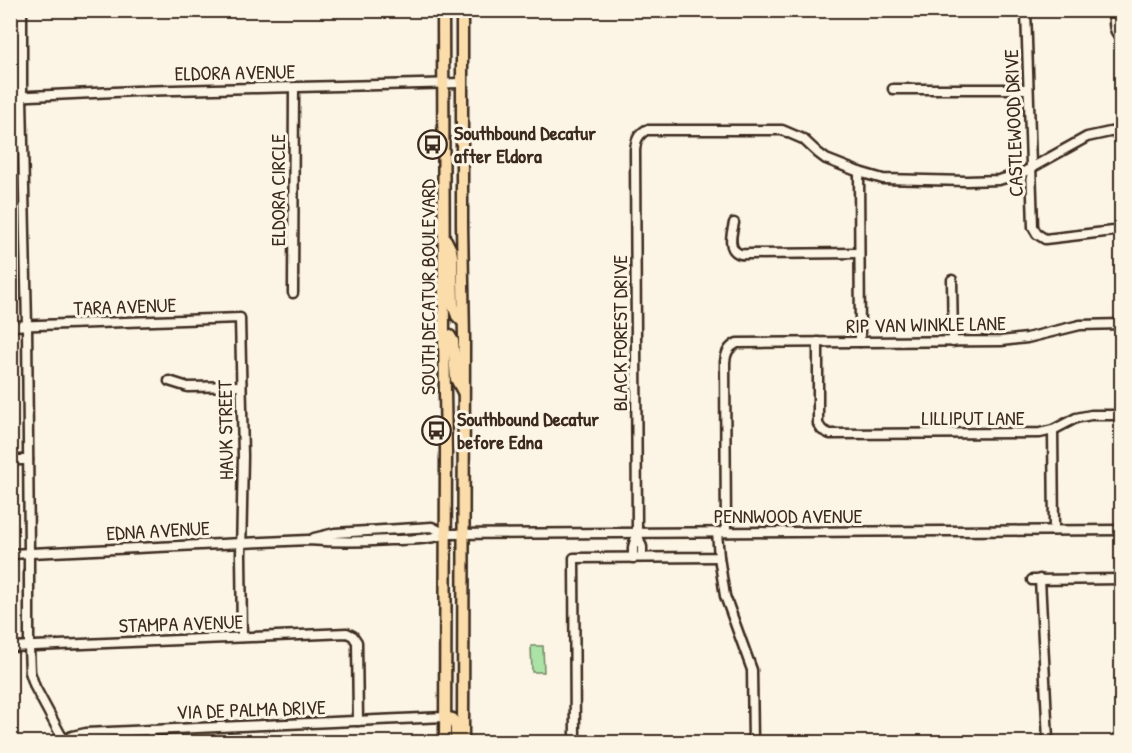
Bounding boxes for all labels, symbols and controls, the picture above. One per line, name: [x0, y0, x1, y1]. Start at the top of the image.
street label: CASTLEWOOD DRIVE: [997, 49, 1029, 197]
street label: ELDORA AVENUE: [174, 57, 296, 87]
place label: Southbound Decatur after Eldora: [454, 119, 596, 169]
bus stop icon: Southbound Decatur after Eldora: [417, 128, 449, 160]
street label: ELDORA CIRCLE: [264, 134, 291, 246]
street label: SOUTH DECATUR BOULEVARD: [414, 179, 441, 395]
street label: BLACK FOREST DRIVE: [606, 255, 633, 411]
street label: TARA AVENUE: [73, 291, 177, 321]
street label: RIP VAN WINKLE LANE: [846, 309, 1006, 339]
street label: HAUK STREET: [211, 379, 239, 480]
street label: LILLIPUT LANE: [922, 404, 1025, 431]
place label: Southbound Decatur before Edna: [457, 405, 599, 455]
bus stop icon: Southbound Decatur before Edna: [420, 414, 452, 446]
street label: PENNWOOD AVENUE: [714, 502, 863, 529]
street label: EDNA AVENUE: [106, 514, 211, 546]
street label: STAMPA AVENUE: [118, 607, 244, 639]
street label: VIA DE PALMA DRIVE: [176, 693, 326, 725]

